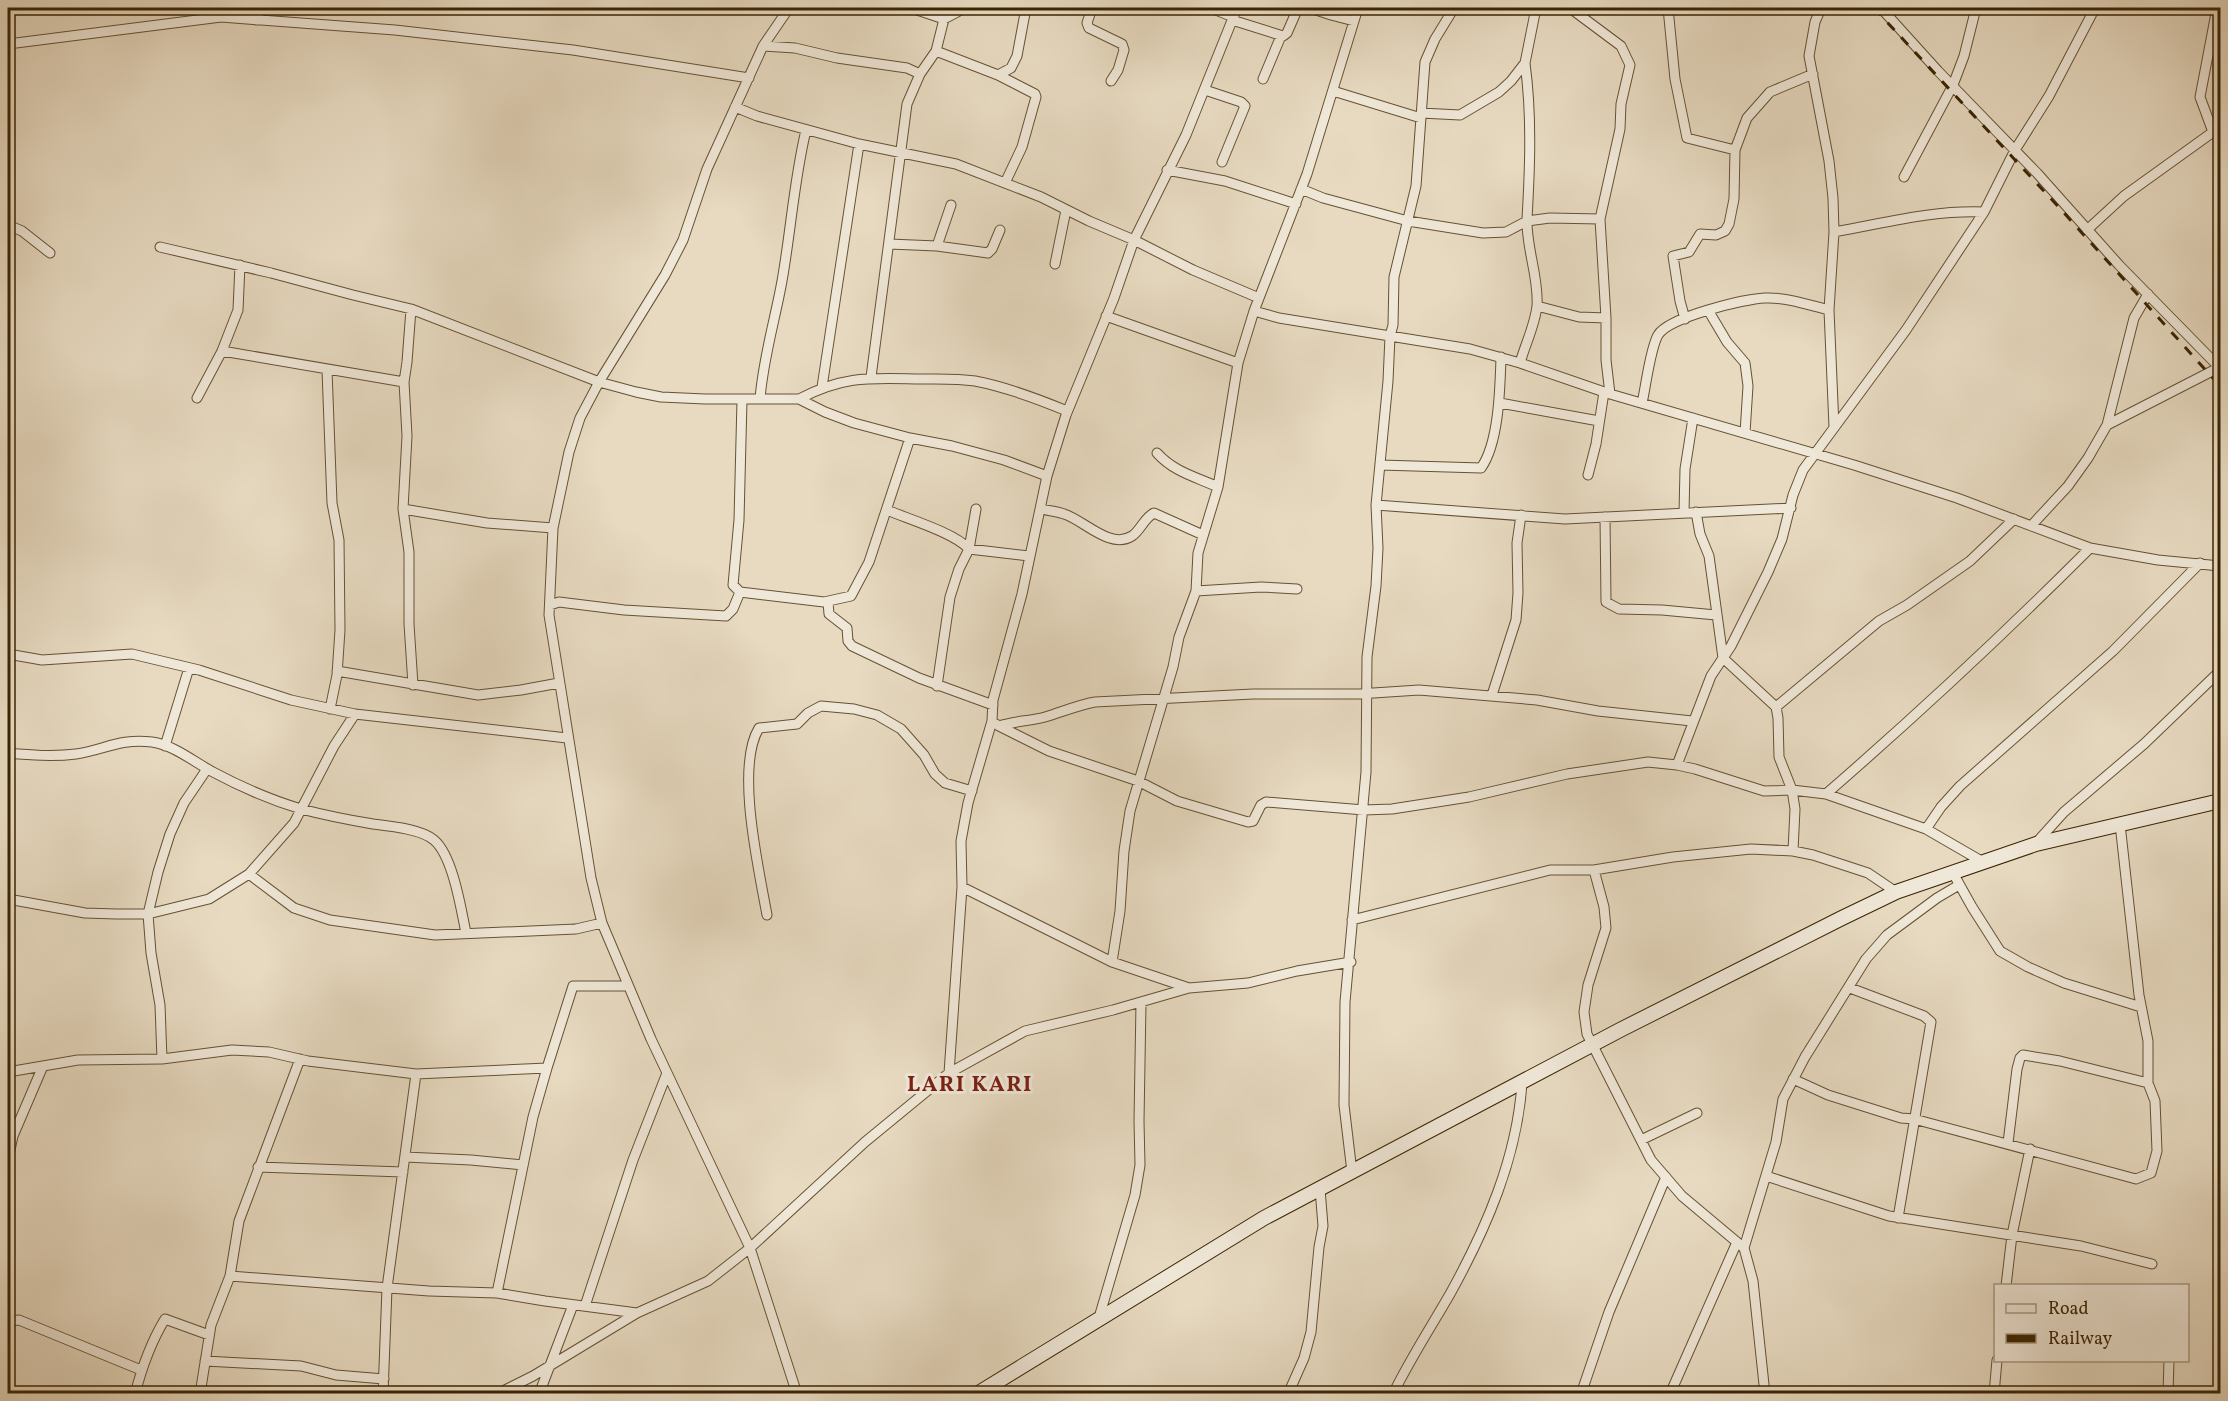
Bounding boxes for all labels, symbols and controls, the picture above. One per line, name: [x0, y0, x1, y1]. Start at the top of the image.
district label: LARI KARI: [907, 1070, 1033, 1101]
legend: [1994, 1284, 2189, 1362]
text: Road: [2048, 1297, 2089, 1322]
text: Railway: [2048, 1327, 2112, 1352]

